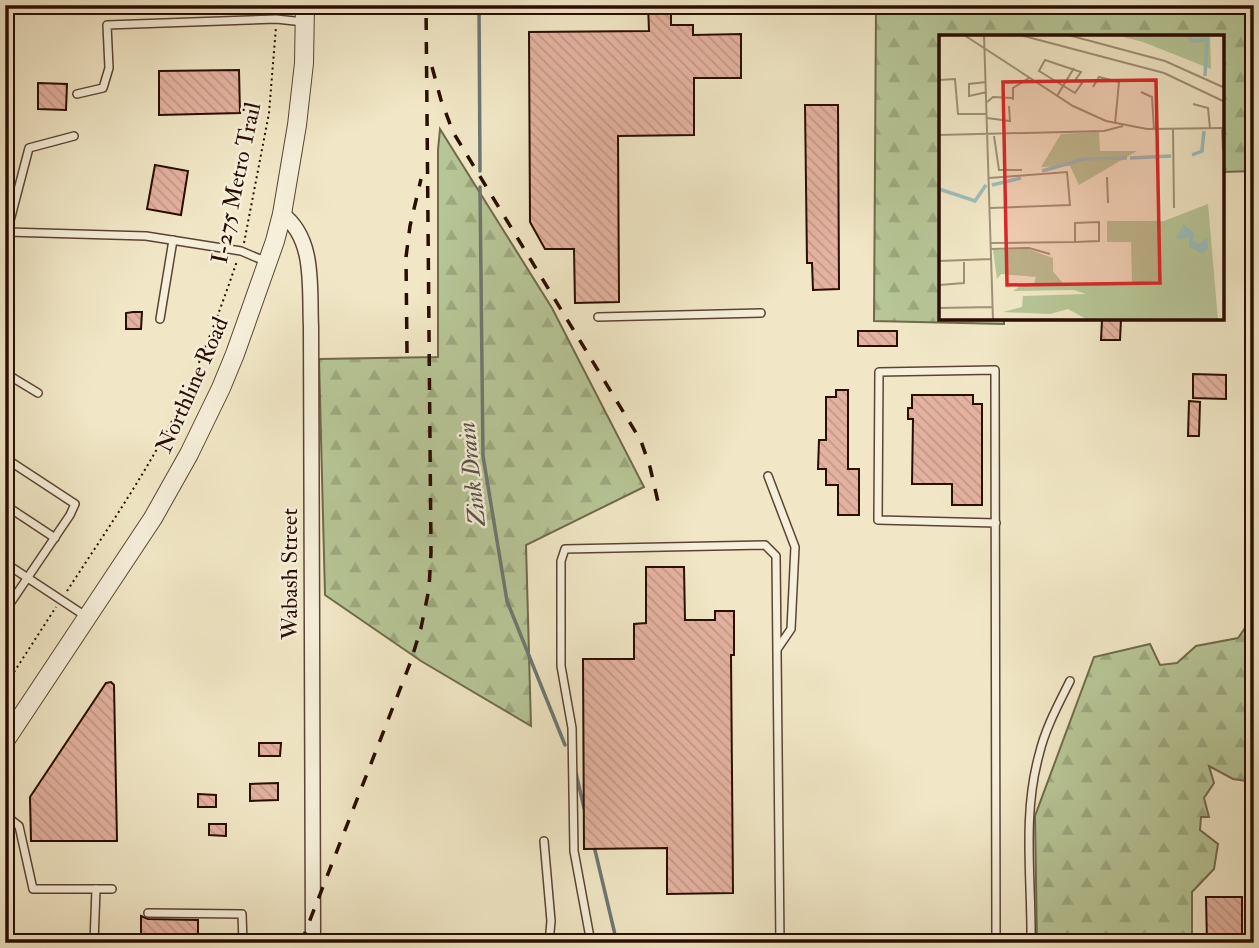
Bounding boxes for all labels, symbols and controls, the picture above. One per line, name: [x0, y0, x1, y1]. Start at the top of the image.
inset map: [939, 35, 1224, 320]
street label: I-275 Metro Trail: [205, 100, 267, 266]
street label: Northline Road: [149, 313, 235, 457]
water label: Zink Drain: [451, 420, 493, 529]
street label: Wabash Street: [275, 508, 304, 641]

